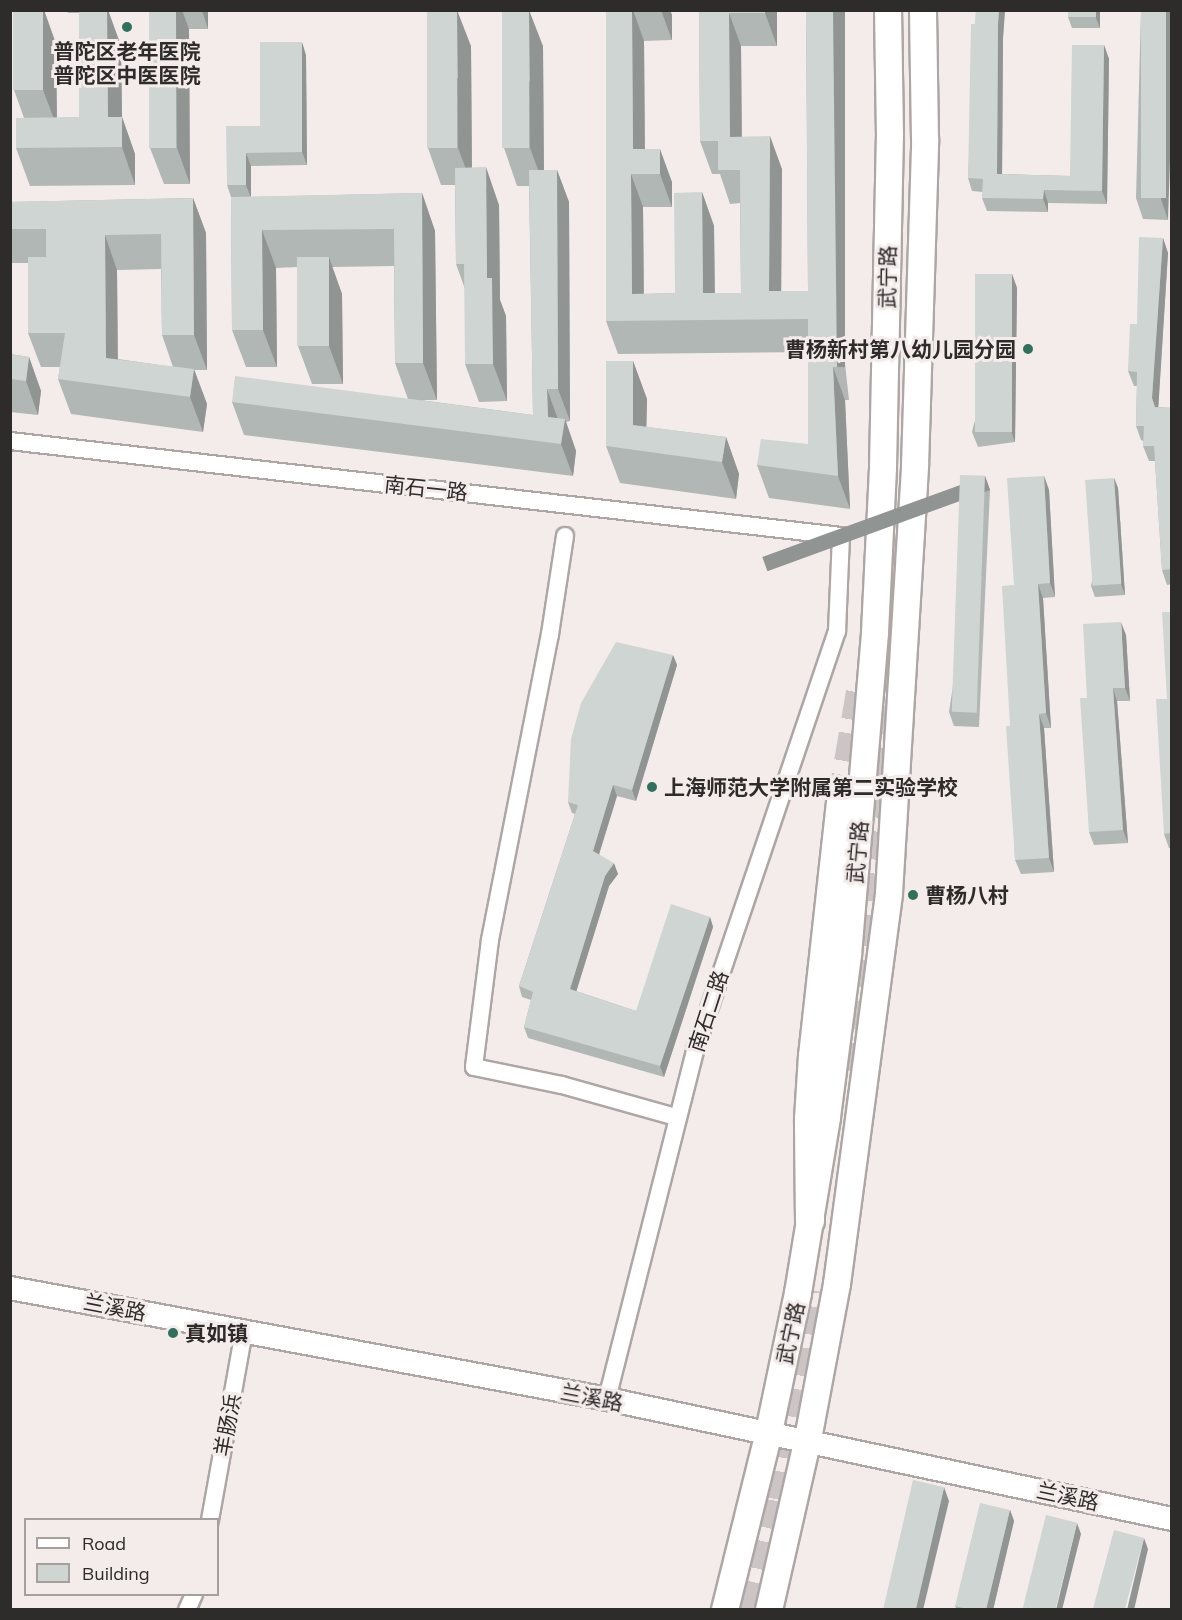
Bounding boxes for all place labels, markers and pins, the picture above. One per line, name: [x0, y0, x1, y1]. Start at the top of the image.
marker: 普陀区老年医院 普陀区中医医院: [118, 18, 136, 36]
place label: 普陀区老年医院 普陀区中医医院: [54, 38, 200, 88]
place label: 曹杨新村第八幼儿园分园: [785, 336, 1016, 362]
marker: 曹杨新村第八幼儿园分园: [1021, 342, 1035, 356]
place label: 上海师范大学附属第二实验学校: [664, 774, 958, 800]
marker: 上海师范大学附属第二实验学校: [645, 780, 659, 794]
place label: 曹杨八村: [925, 882, 1009, 908]
marker: 曹杨八村: [906, 888, 920, 902]
place label: 真如镇: [185, 1320, 248, 1346]
marker: 真如镇: [166, 1326, 180, 1340]

